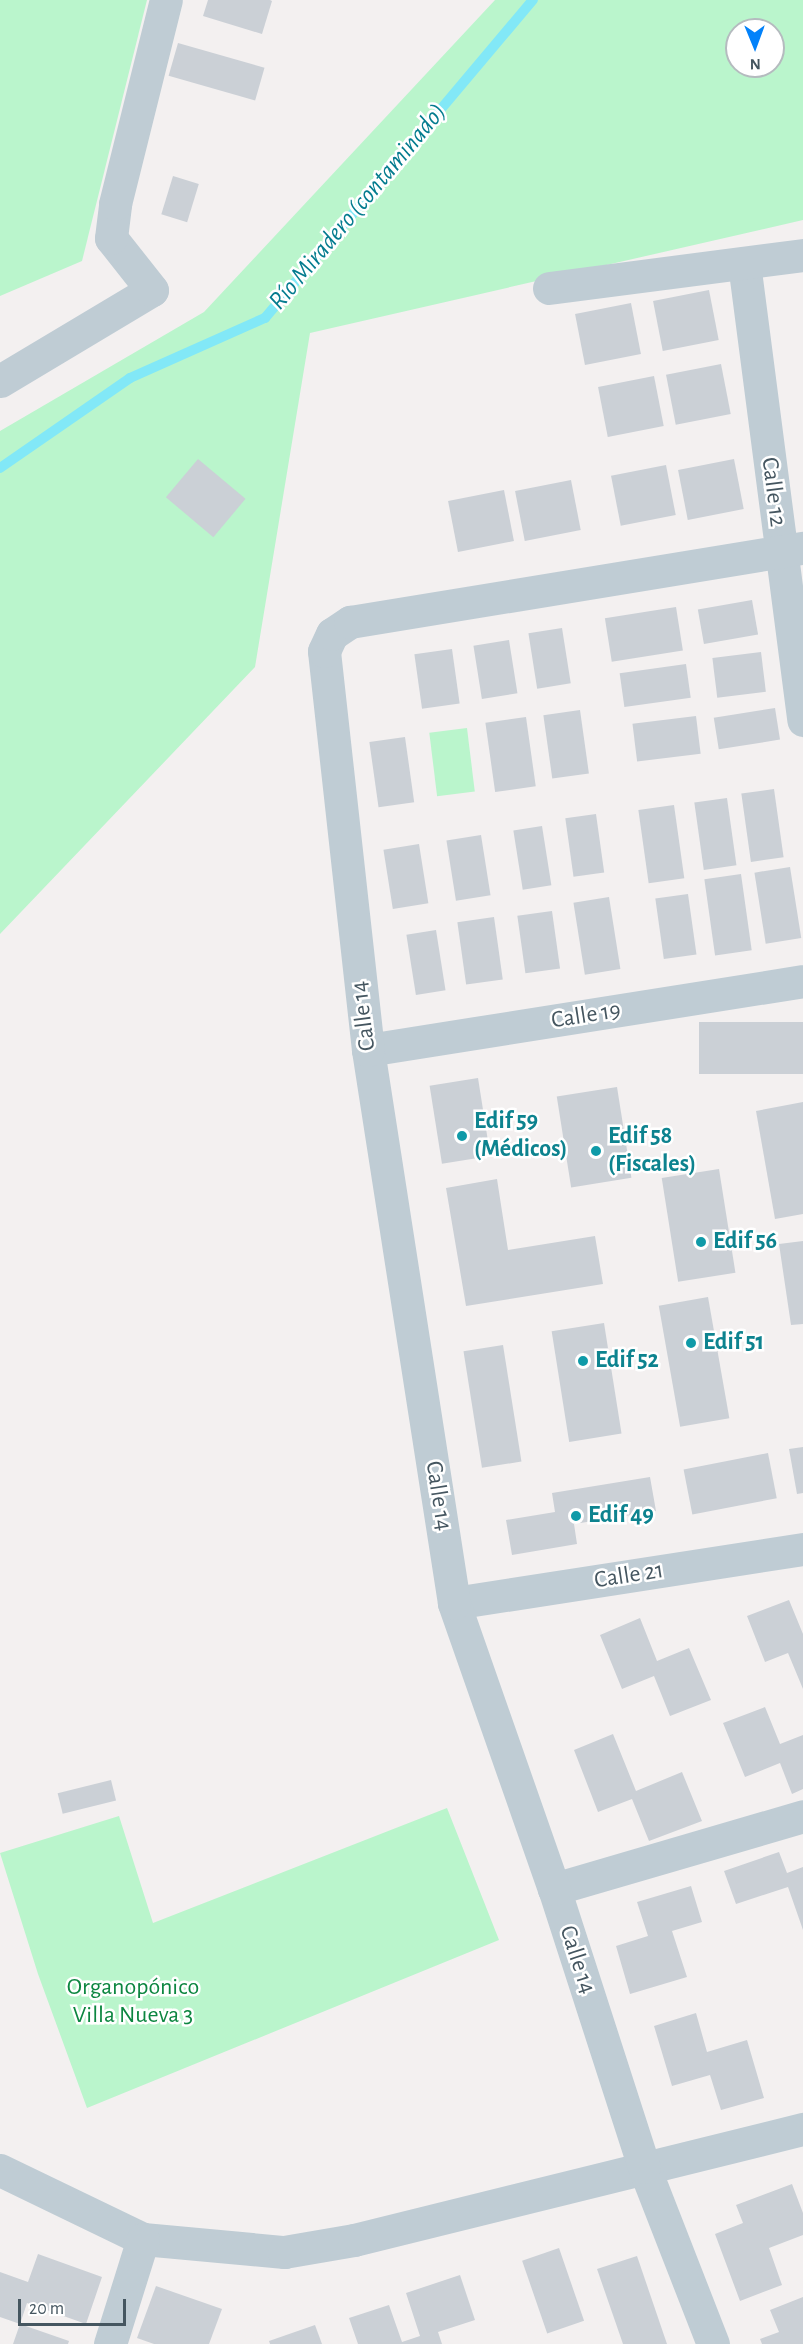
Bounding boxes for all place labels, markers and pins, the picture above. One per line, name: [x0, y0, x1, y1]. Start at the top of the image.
place label: Edif 59 (Médicos): [474, 1108, 568, 1164]
place label: Edif 58 (Fiscales): [608, 1123, 696, 1179]
marker: Edif 59 (Médicos): [455, 1129, 469, 1143]
marker: Edif 58 (Fiscales): [589, 1144, 603, 1158]
place label: Edif 56: [713, 1228, 777, 1256]
marker: Edif 56: [694, 1235, 708, 1249]
place label: Edif 51: [703, 1329, 764, 1357]
marker: Edif 51: [684, 1336, 698, 1350]
place label: Edif 52: [595, 1347, 659, 1375]
marker: Edif 52: [576, 1354, 590, 1368]
place label: Edif 49: [588, 1502, 654, 1530]
marker: Edif 49: [569, 1509, 583, 1523]

